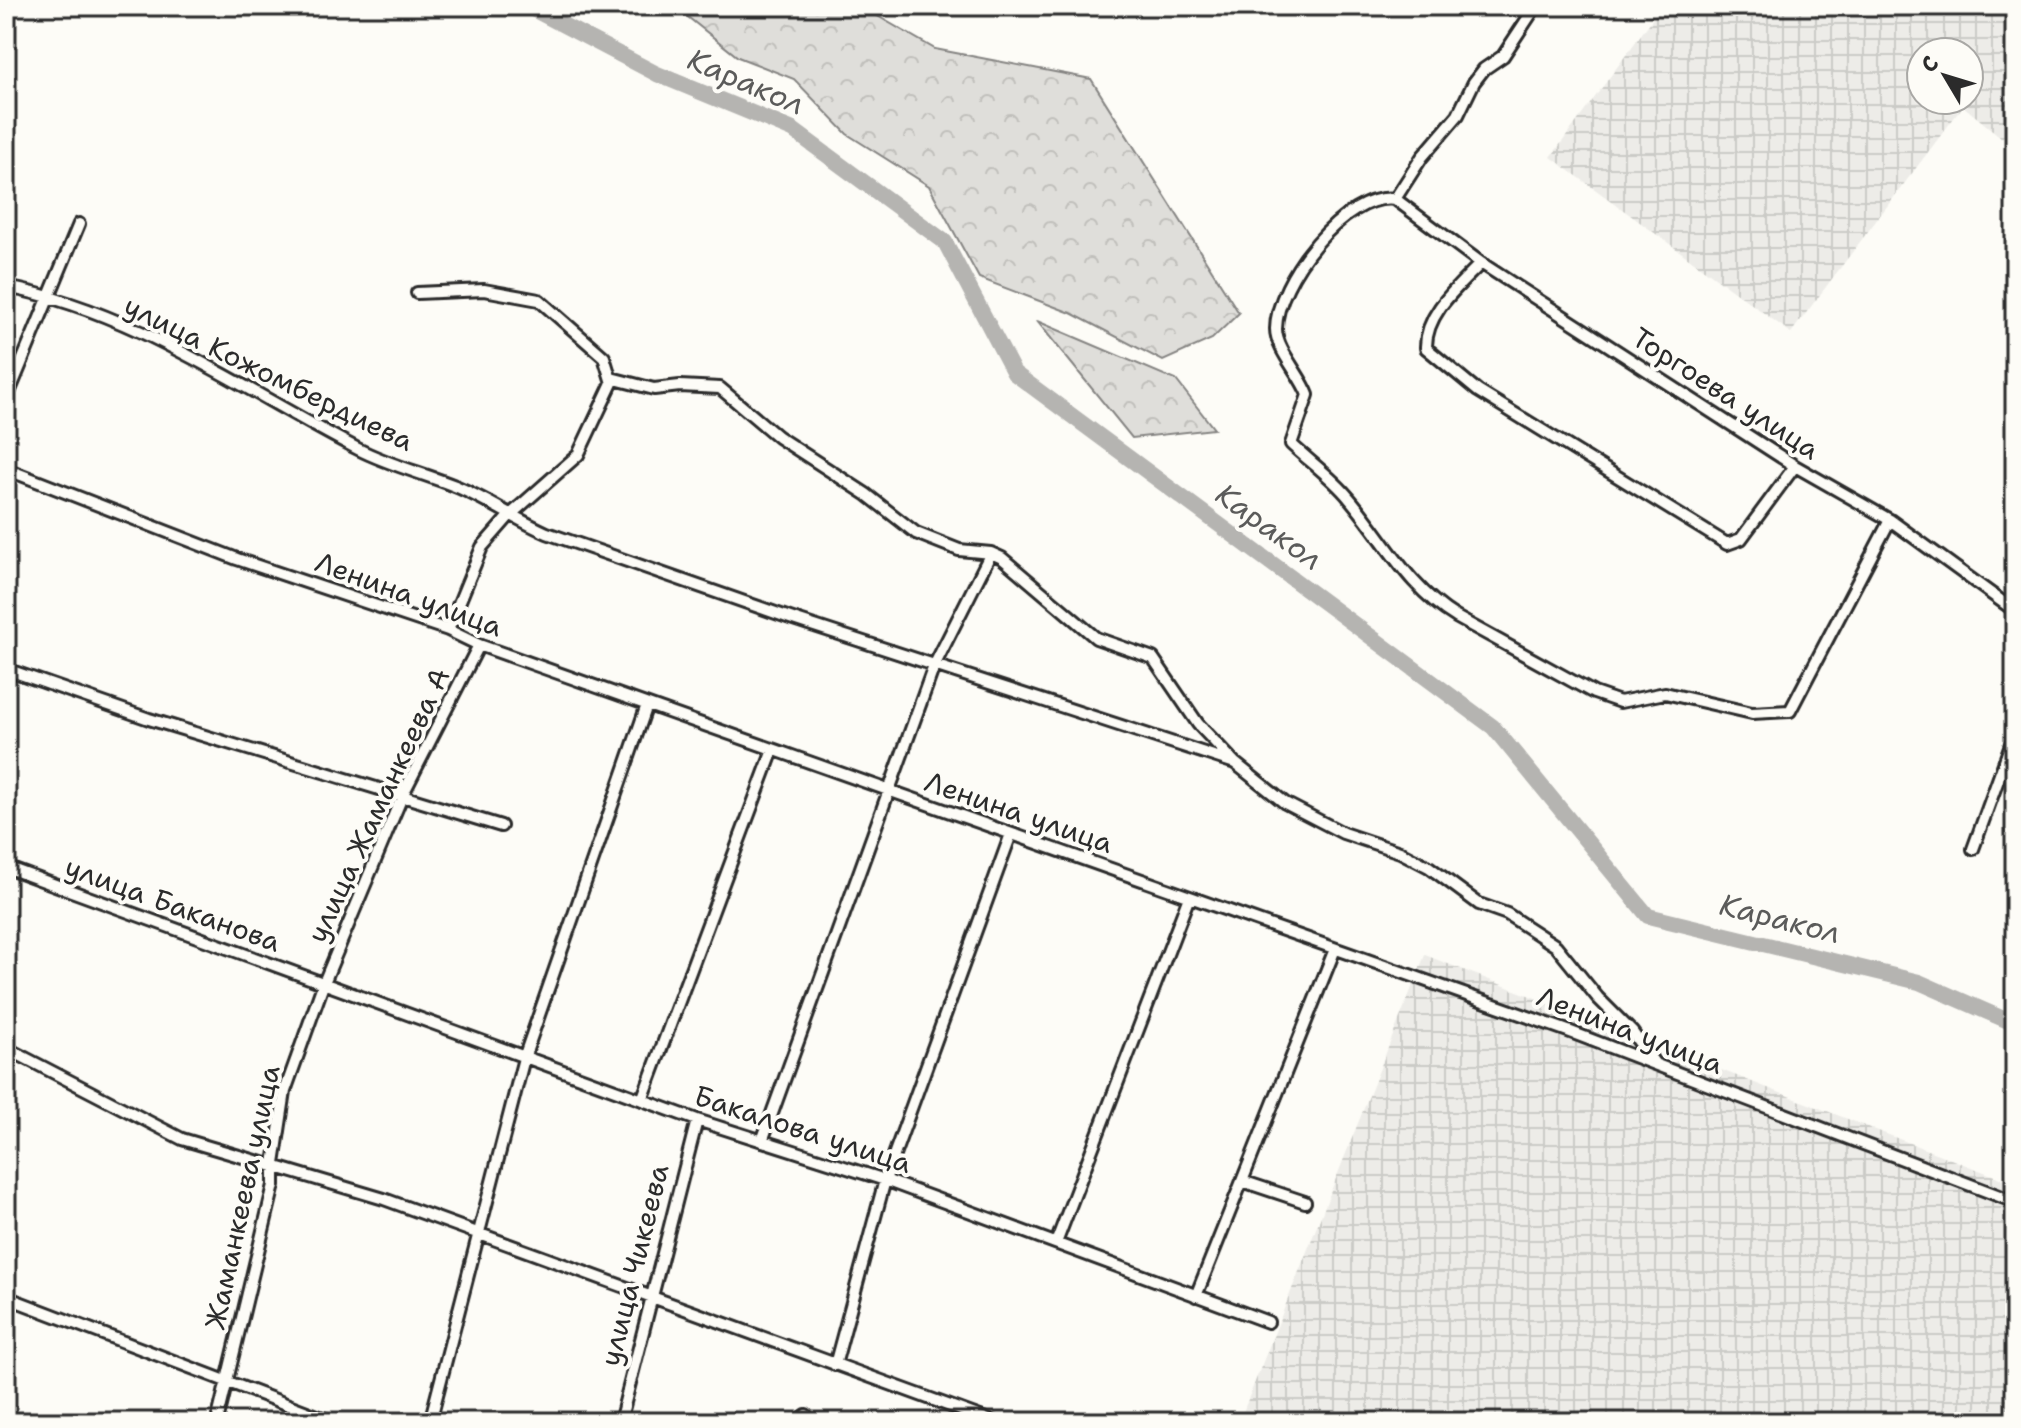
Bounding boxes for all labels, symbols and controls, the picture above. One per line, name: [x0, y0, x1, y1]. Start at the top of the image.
north arrow: [1905, 36, 1985, 116]
water label: Каракол: [681, 39, 811, 125]
text: С: [1914, 50, 1945, 78]
street label: улица Кожомбердиева: [118, 286, 420, 460]
street label: Торгоева улица: [1625, 318, 1827, 468]
water label: Каракол: [1207, 474, 1331, 579]
street label: Ленина улица: [310, 543, 508, 645]
street label: улица Жаманкеева А: [298, 661, 458, 949]
street label: Ленина улица: [920, 762, 1118, 862]
street label: улица Баканова: [60, 847, 286, 961]
water label: Каракол: [1715, 884, 1845, 953]
street label: Ленина улица: [1531, 977, 1729, 1083]
street label: Жаманкеева улица: [195, 1061, 289, 1333]
street label: Бакалова улица: [690, 1076, 916, 1182]
street label: улица Чикеева: [591, 1160, 677, 1370]

